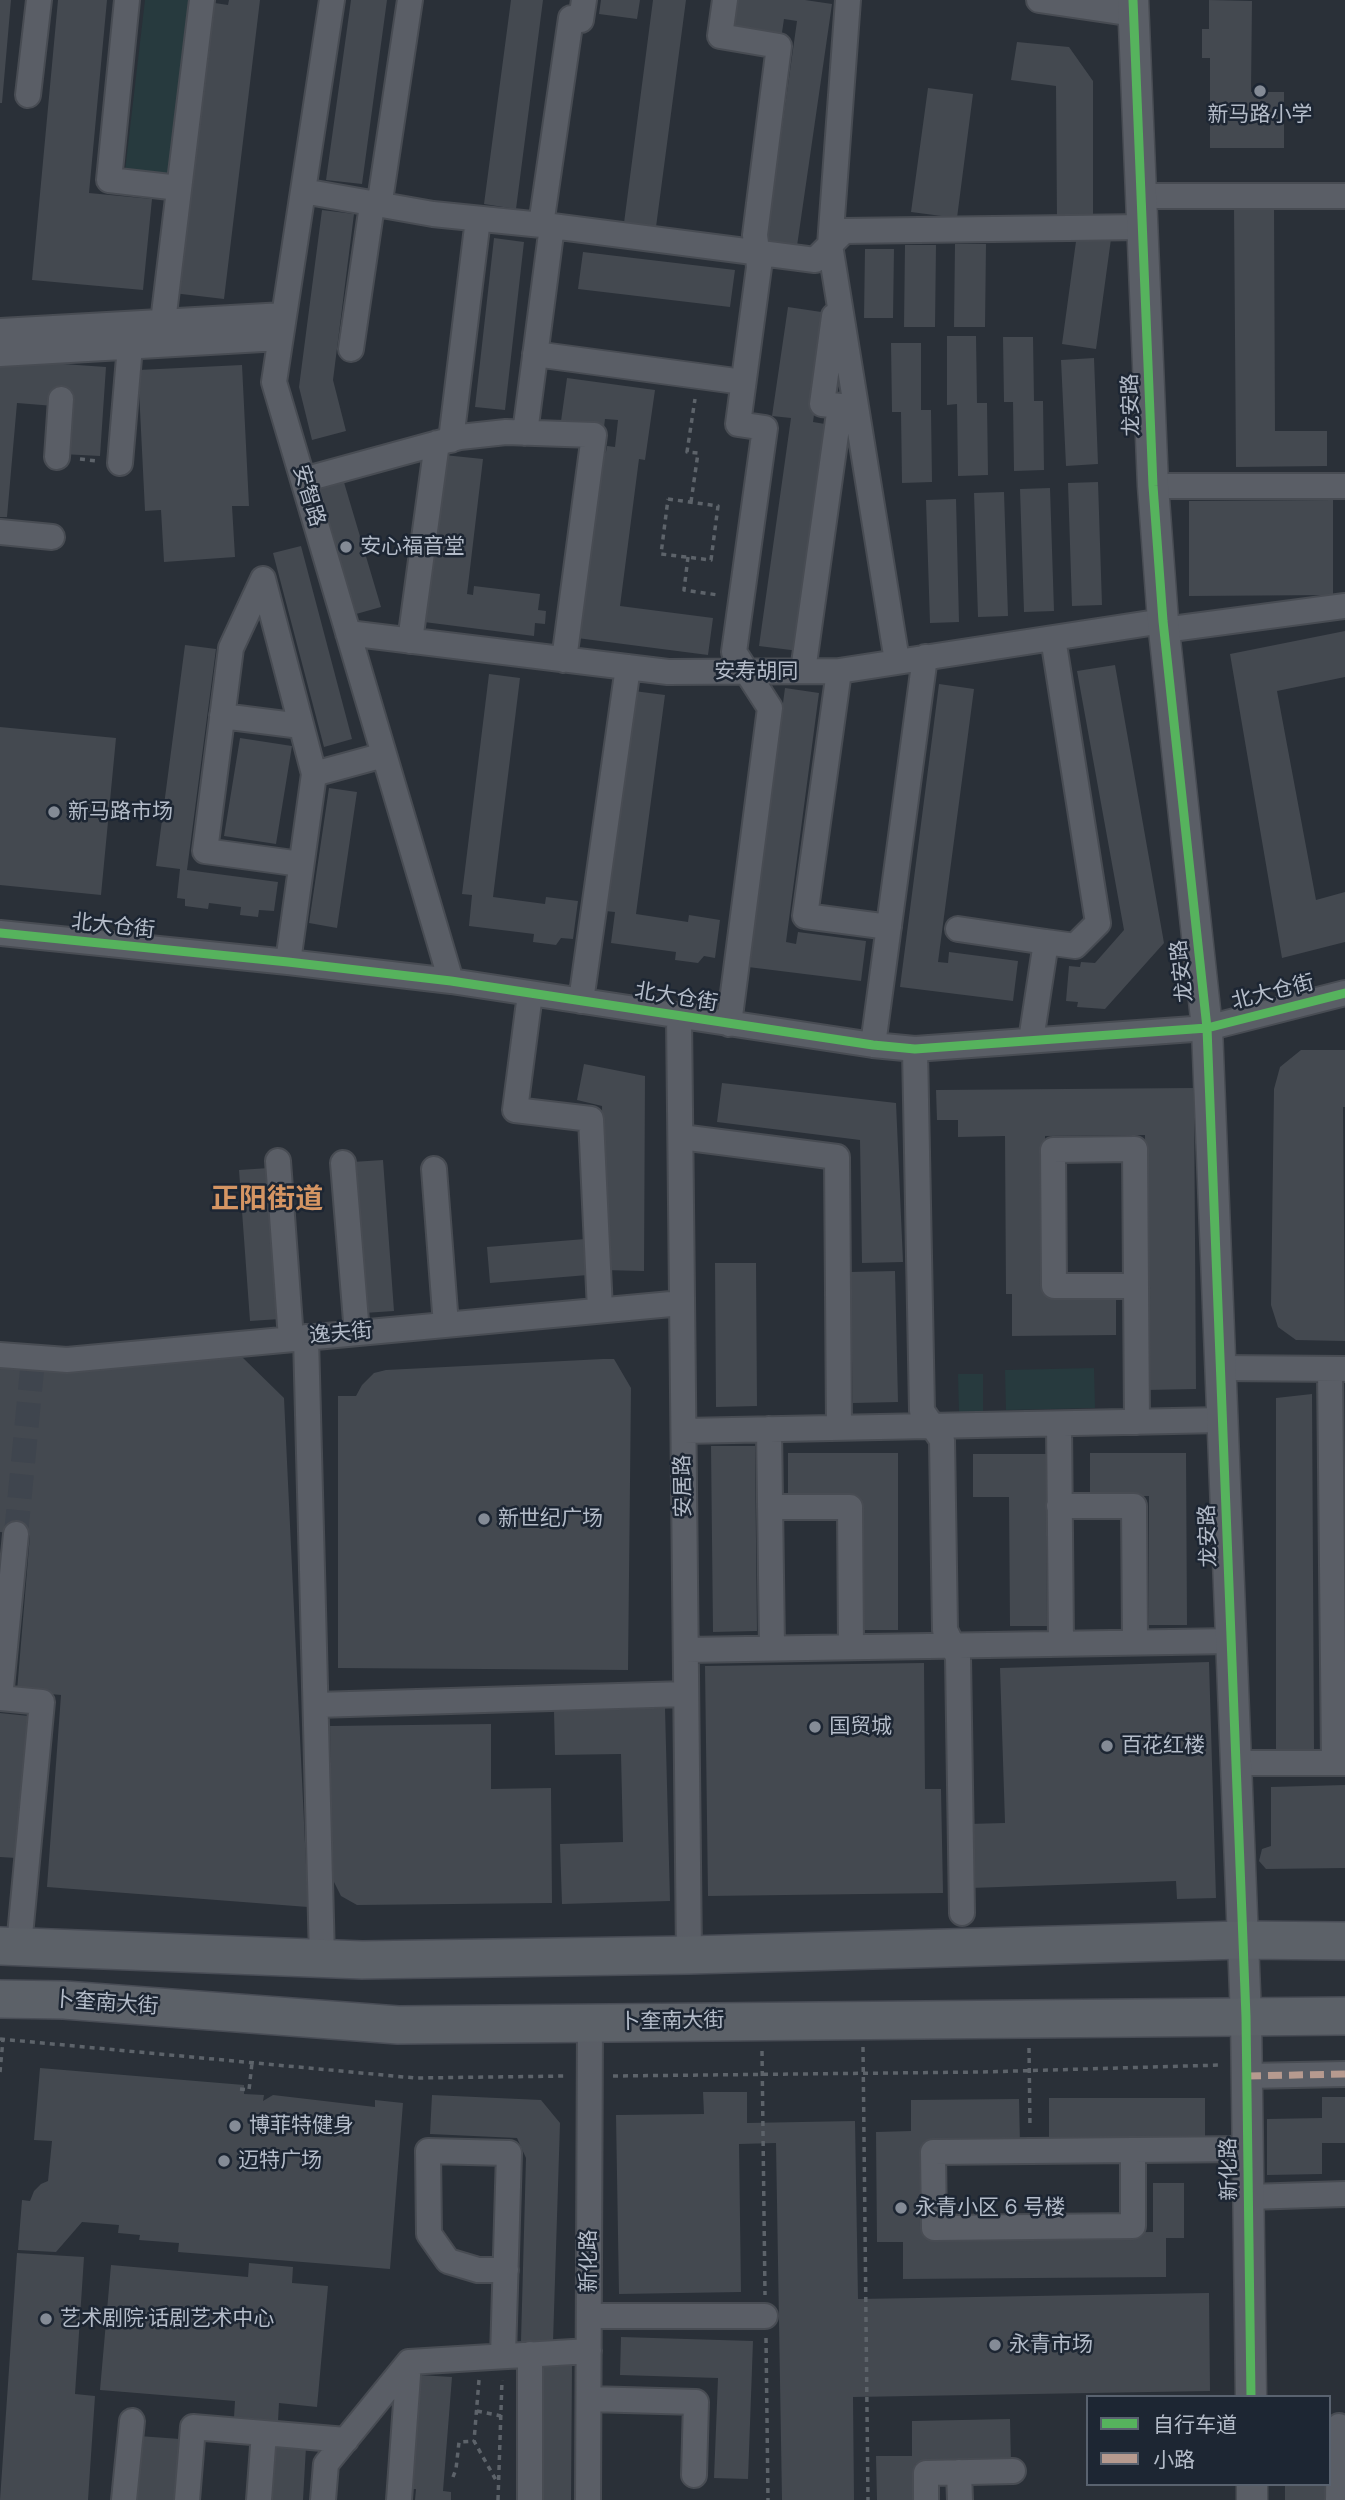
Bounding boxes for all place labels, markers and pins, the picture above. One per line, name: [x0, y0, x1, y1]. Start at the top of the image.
marker: 新马路小学: [1252, 83, 1268, 99]
place label: 新马路小学: [1208, 102, 1312, 128]
place label: 安心福音堂: [360, 534, 465, 560]
marker: 安心福音堂: [338, 539, 354, 555]
place label: 新马路市场: [68, 799, 173, 825]
marker: 新马路市场: [46, 804, 62, 820]
place label: 新世纪广场: [498, 1506, 603, 1532]
marker: 新世纪广场: [476, 1511, 492, 1527]
place label: 国贸城: [829, 1714, 892, 1740]
marker: 国贸城: [807, 1719, 823, 1735]
place label: 百花红楼: [1121, 1733, 1205, 1759]
marker: 百花红楼: [1099, 1738, 1115, 1754]
place label: 博菲特健身: [249, 2113, 354, 2139]
marker: 博菲特健身: [227, 2118, 243, 2134]
place label: 迈特广场: [238, 2148, 322, 2174]
marker: 迈特广场: [216, 2153, 232, 2169]
place label: 永青小区 6 号楼: [915, 2195, 1065, 2221]
marker: 永青小区 6 号楼: [893, 2200, 909, 2216]
place label: 艺术剧院·话剧艺术中心: [60, 2306, 274, 2332]
marker: 艺术剧院·话剧艺术中心: [38, 2311, 54, 2327]
place label: 永青市场: [1009, 2332, 1093, 2358]
marker: 永青市场: [987, 2337, 1003, 2353]

